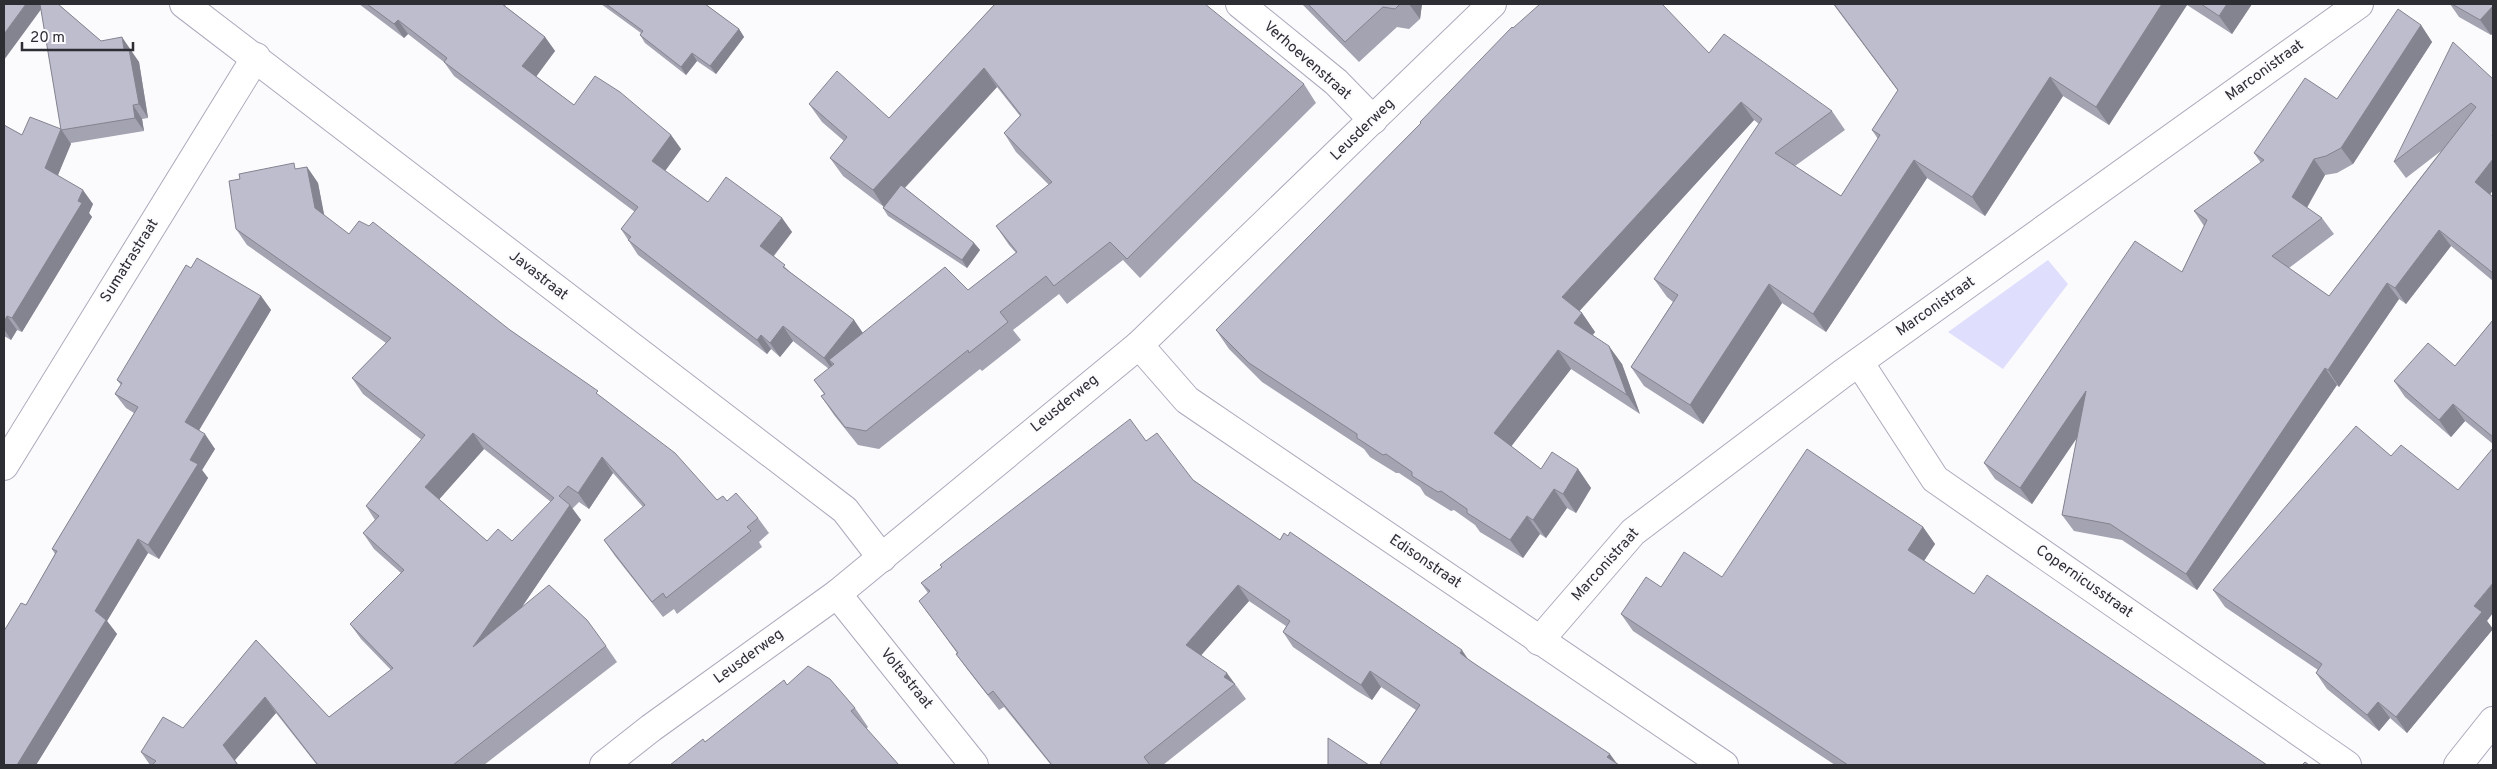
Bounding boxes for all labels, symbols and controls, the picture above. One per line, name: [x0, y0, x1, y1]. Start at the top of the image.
street label: Verhoevenstraat: [1259, 18, 1355, 104]
scale bar: [22, 20, 134, 52]
text: 20 m: [30, 29, 65, 48]
street label: Marconistraat: [2222, 36, 2308, 106]
street label: Leusderweg: [1327, 95, 1399, 165]
street label: Sumatrastraat: [97, 216, 163, 306]
street label: Javastraat: [505, 247, 571, 305]
street label: Marconistraat: [1893, 273, 1979, 341]
street label: Leusderweg: [1027, 371, 1103, 437]
street label: Marconistraat: [1568, 524, 1644, 606]
street label: Edisonstraat: [1385, 531, 1465, 593]
street label: Copernicusstraat: [2032, 541, 2136, 623]
street label: Leusderweg: [710, 625, 788, 689]
street label: Voltastraat: [876, 645, 936, 713]

